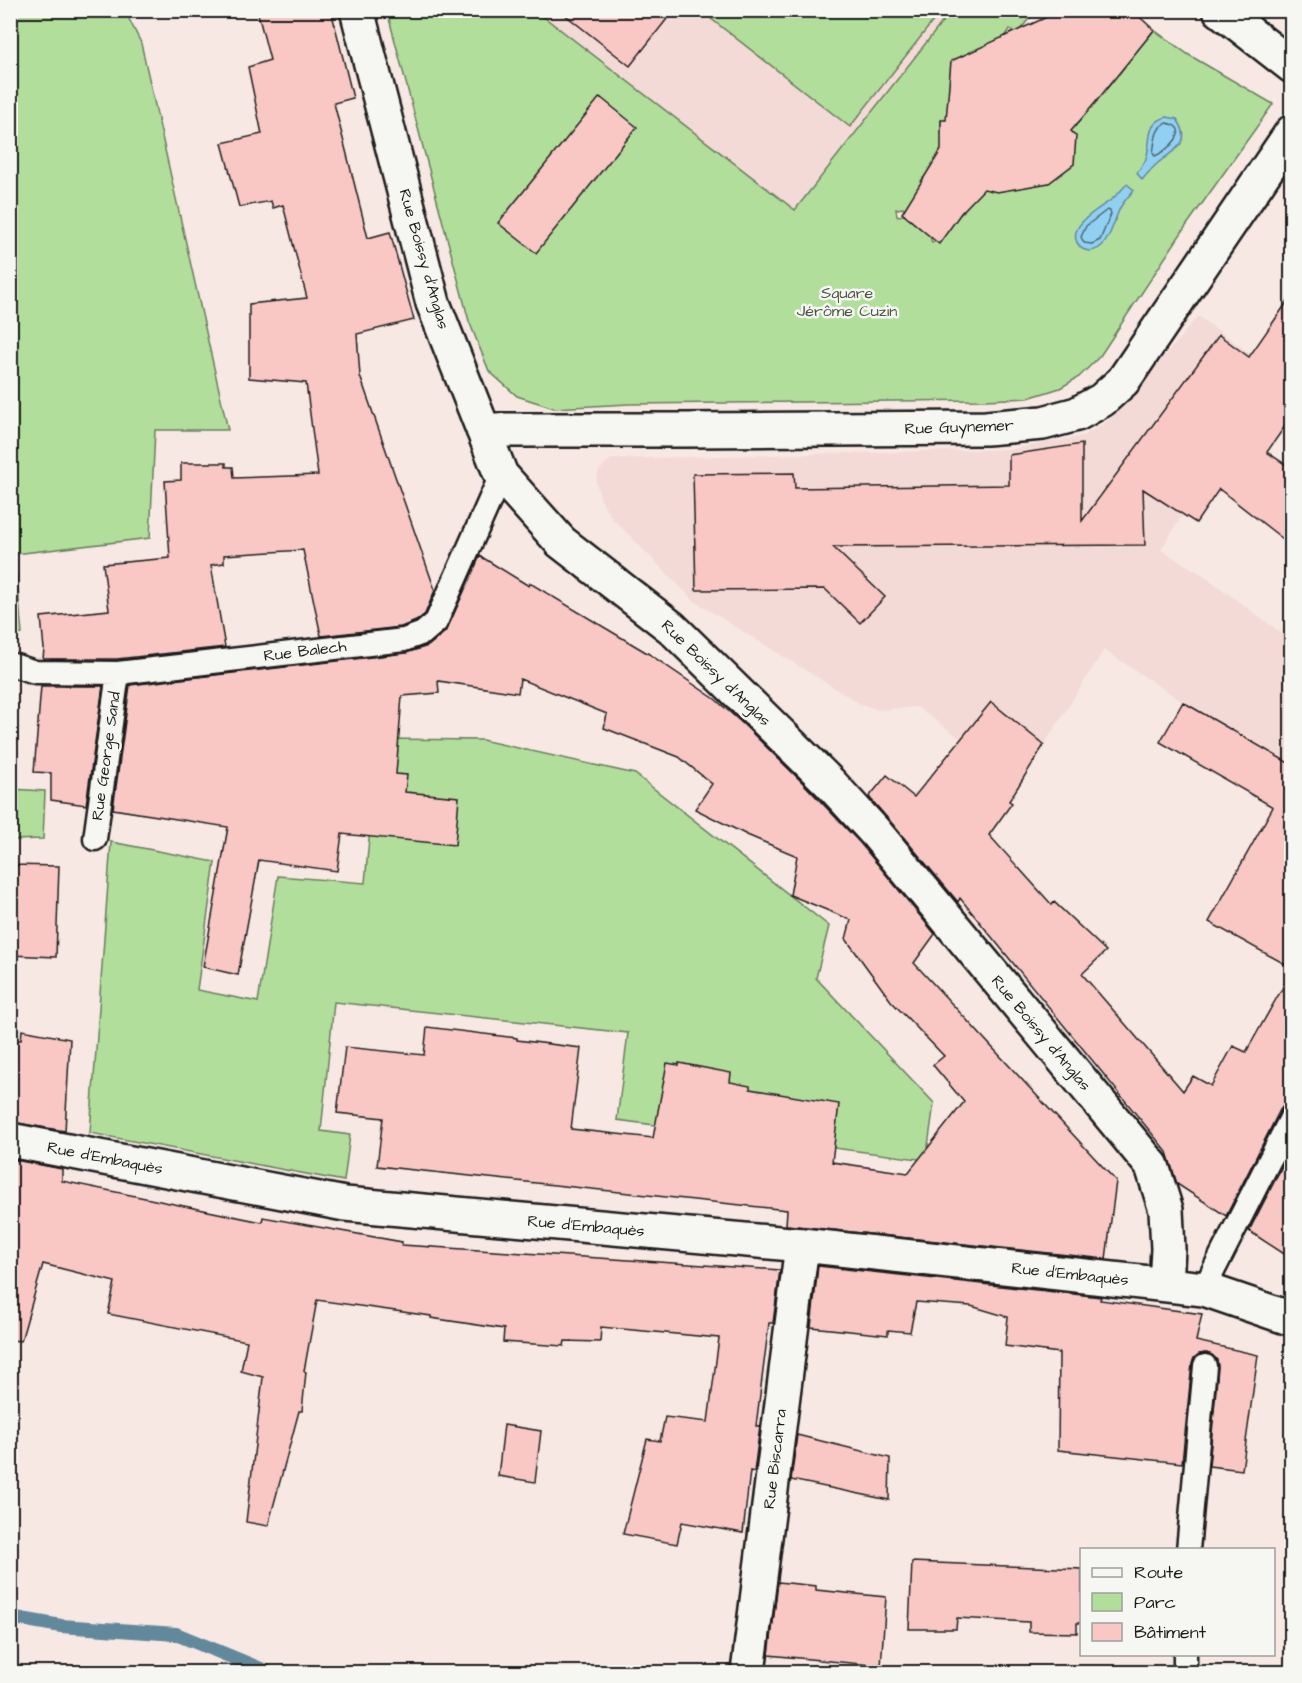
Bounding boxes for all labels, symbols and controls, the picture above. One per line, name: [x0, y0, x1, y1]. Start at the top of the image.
street label: Rue Boissy d'Anglas: [393, 186, 455, 332]
park label: Square Jérôme Cuzin: [797, 282, 897, 322]
street label: Rue Guynemer: [904, 414, 1014, 441]
street label: Rue Boissy d'Anglas: [656, 615, 776, 732]
street label: Rue Balech: [262, 635, 348, 667]
street label: Rue George Sand: [86, 690, 127, 822]
street label: Rue Boissy d'Anglas: [985, 971, 1096, 1096]
street label: Rue d'Embaquès: [45, 1136, 165, 1180]
street label: Rue d'Embaquès: [527, 1210, 645, 1242]
street label: Rue d'Embaquès: [1010, 1257, 1130, 1291]
street label: Rue Biscarra: [758, 1408, 792, 1510]
legend: [1080, 1548, 1275, 1656]
text: Route: [1134, 1560, 1183, 1585]
text: Parc: [1134, 1590, 1176, 1615]
text: Bâtiment: [1134, 1620, 1207, 1645]

